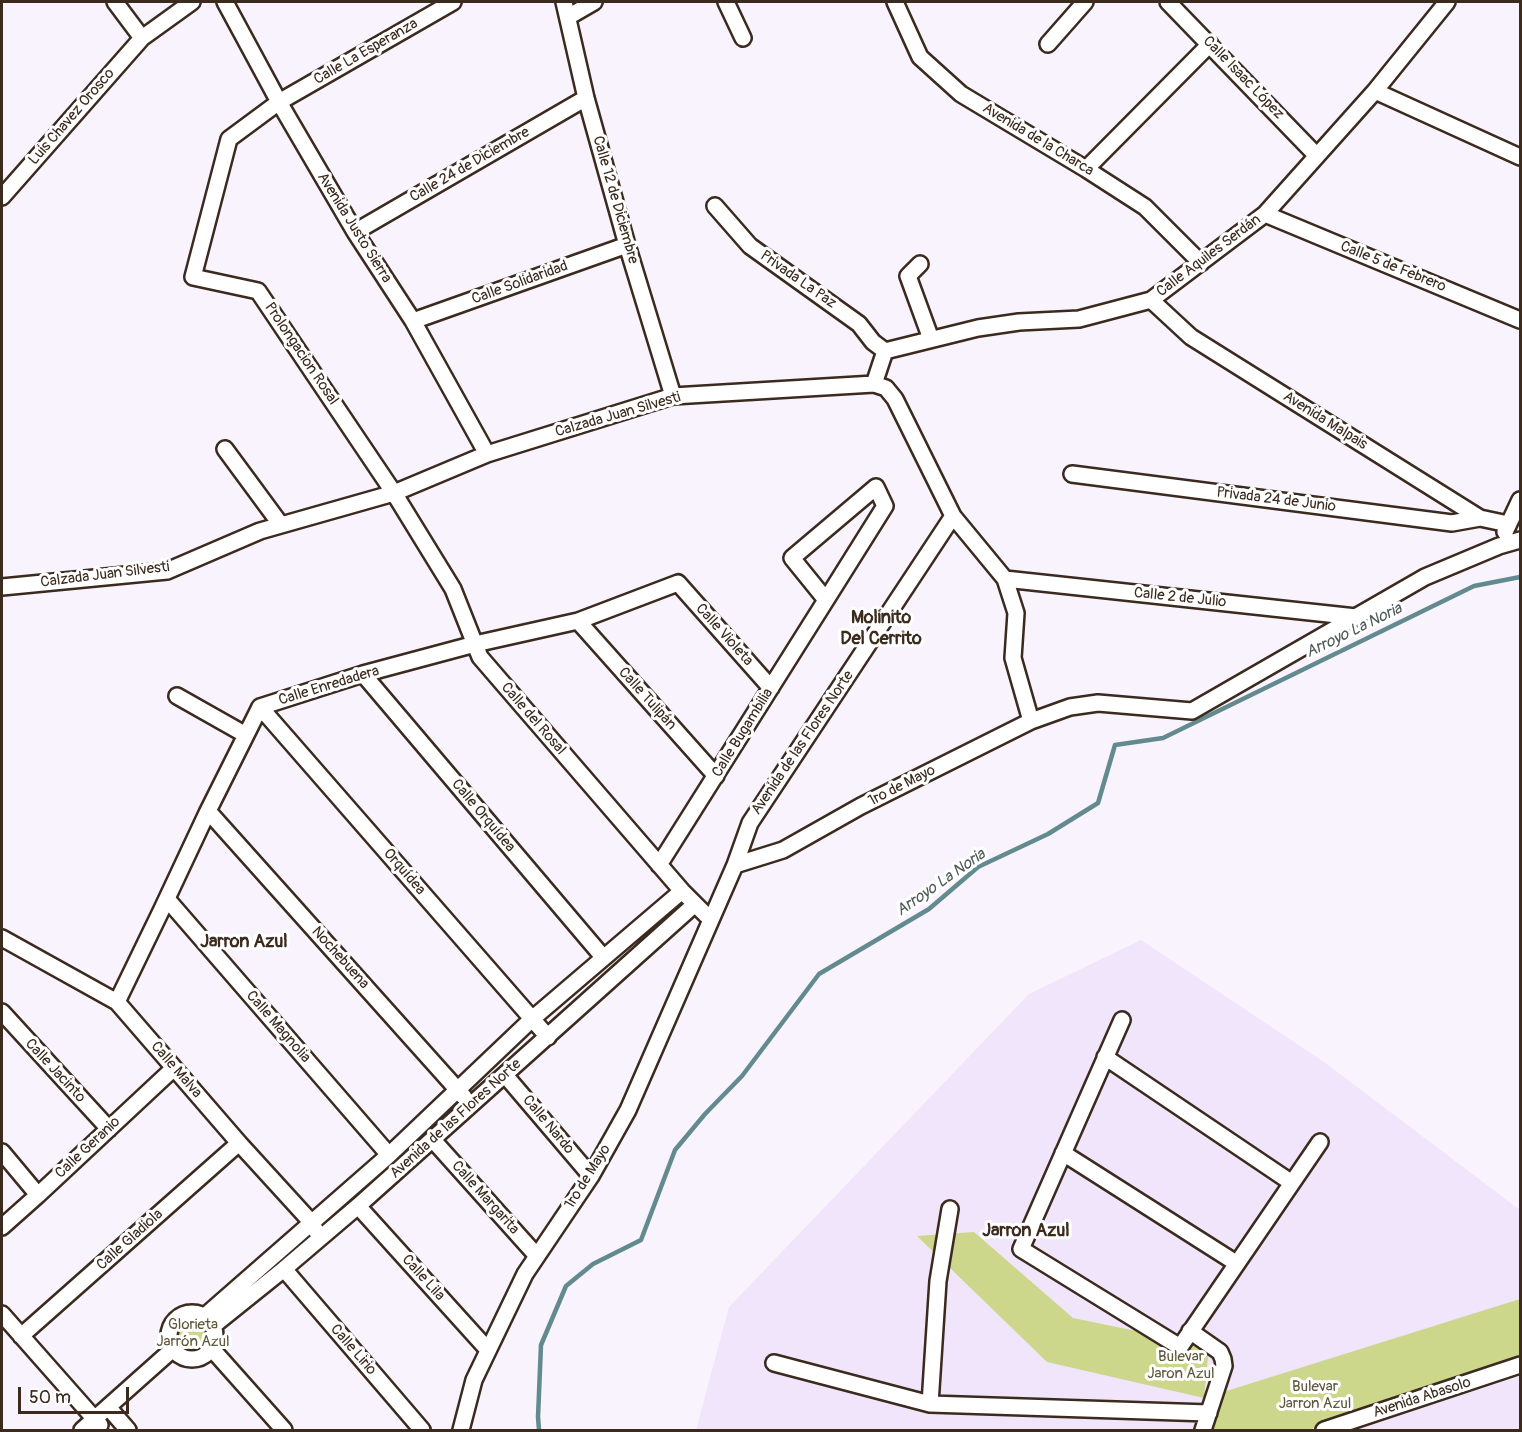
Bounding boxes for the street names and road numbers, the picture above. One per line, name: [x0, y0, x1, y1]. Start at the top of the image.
street label: Calle La Esperanza: [311, 15, 421, 89]
street label: Calle Isaac López: [1199, 33, 1287, 123]
street label: Luis Chavez Orosco: [25, 65, 119, 169]
street label: Avenida de la Charca: [979, 100, 1097, 180]
street label: Calle 24 de Diciembre: [407, 123, 533, 207]
street label: Calle 12 de Diciembre: [588, 134, 642, 266]
street label: Avenida Justo Sierra: [313, 170, 395, 286]
street label: Calle Aquiles Serdán: [1153, 211, 1265, 301]
street label: Calle 5 de Febrero: [1337, 238, 1449, 296]
street label: Privada La Paz: [756, 247, 840, 313]
street label: Calle Solidaridad: [469, 257, 571, 309]
street label: Prolongacion Rosal: [260, 299, 342, 409]
street label: Calzada Juan Silvesti: [553, 388, 683, 442]
street label: Avenida Malpais: [1279, 388, 1371, 454]
street label: Privada 24 de Junio: [1215, 484, 1337, 516]
street label: Calzada Juan Silvesti: [40, 558, 170, 592]
street label: Calle 2 de Julio: [1133, 584, 1227, 612]
street label: Calle Violeta: [691, 600, 757, 670]
street label: Calle Enredadera: [276, 662, 382, 710]
street label: Calle Tulipán: [614, 664, 680, 734]
street label: Avenida de las Flores Norte: [748, 667, 858, 819]
street label: Calle del Rosal: [497, 679, 569, 759]
street label: Calle Bugambilia: [709, 685, 777, 781]
street label: 1ro de Mayo: [866, 761, 938, 811]
street label: Calle Orquídea: [447, 776, 519, 856]
street label: Orquídea: [379, 845, 429, 899]
street label: Nochebuena: [307, 923, 373, 993]
street label: Calle Magnolia: [242, 987, 314, 1067]
street label: Calle Jacinto: [21, 1035, 89, 1107]
street label: Calle Malva: [147, 1038, 205, 1102]
street label: Avenida de las Flores Norte: [387, 1055, 525, 1183]
street label: Calle Nardo: [518, 1092, 578, 1158]
street label: Calle Geranio: [52, 1113, 124, 1183]
street label: 1ro de Mayo: [561, 1141, 615, 1213]
street label: Calle Margarita: [447, 1158, 523, 1238]
street label: Calle Gladiola: [93, 1206, 167, 1274]
street label: Calle Lila: [398, 1251, 448, 1305]
street label: Calle Lirio: [326, 1321, 380, 1379]
street label: Avenida Abasolo: [1371, 1374, 1473, 1422]

